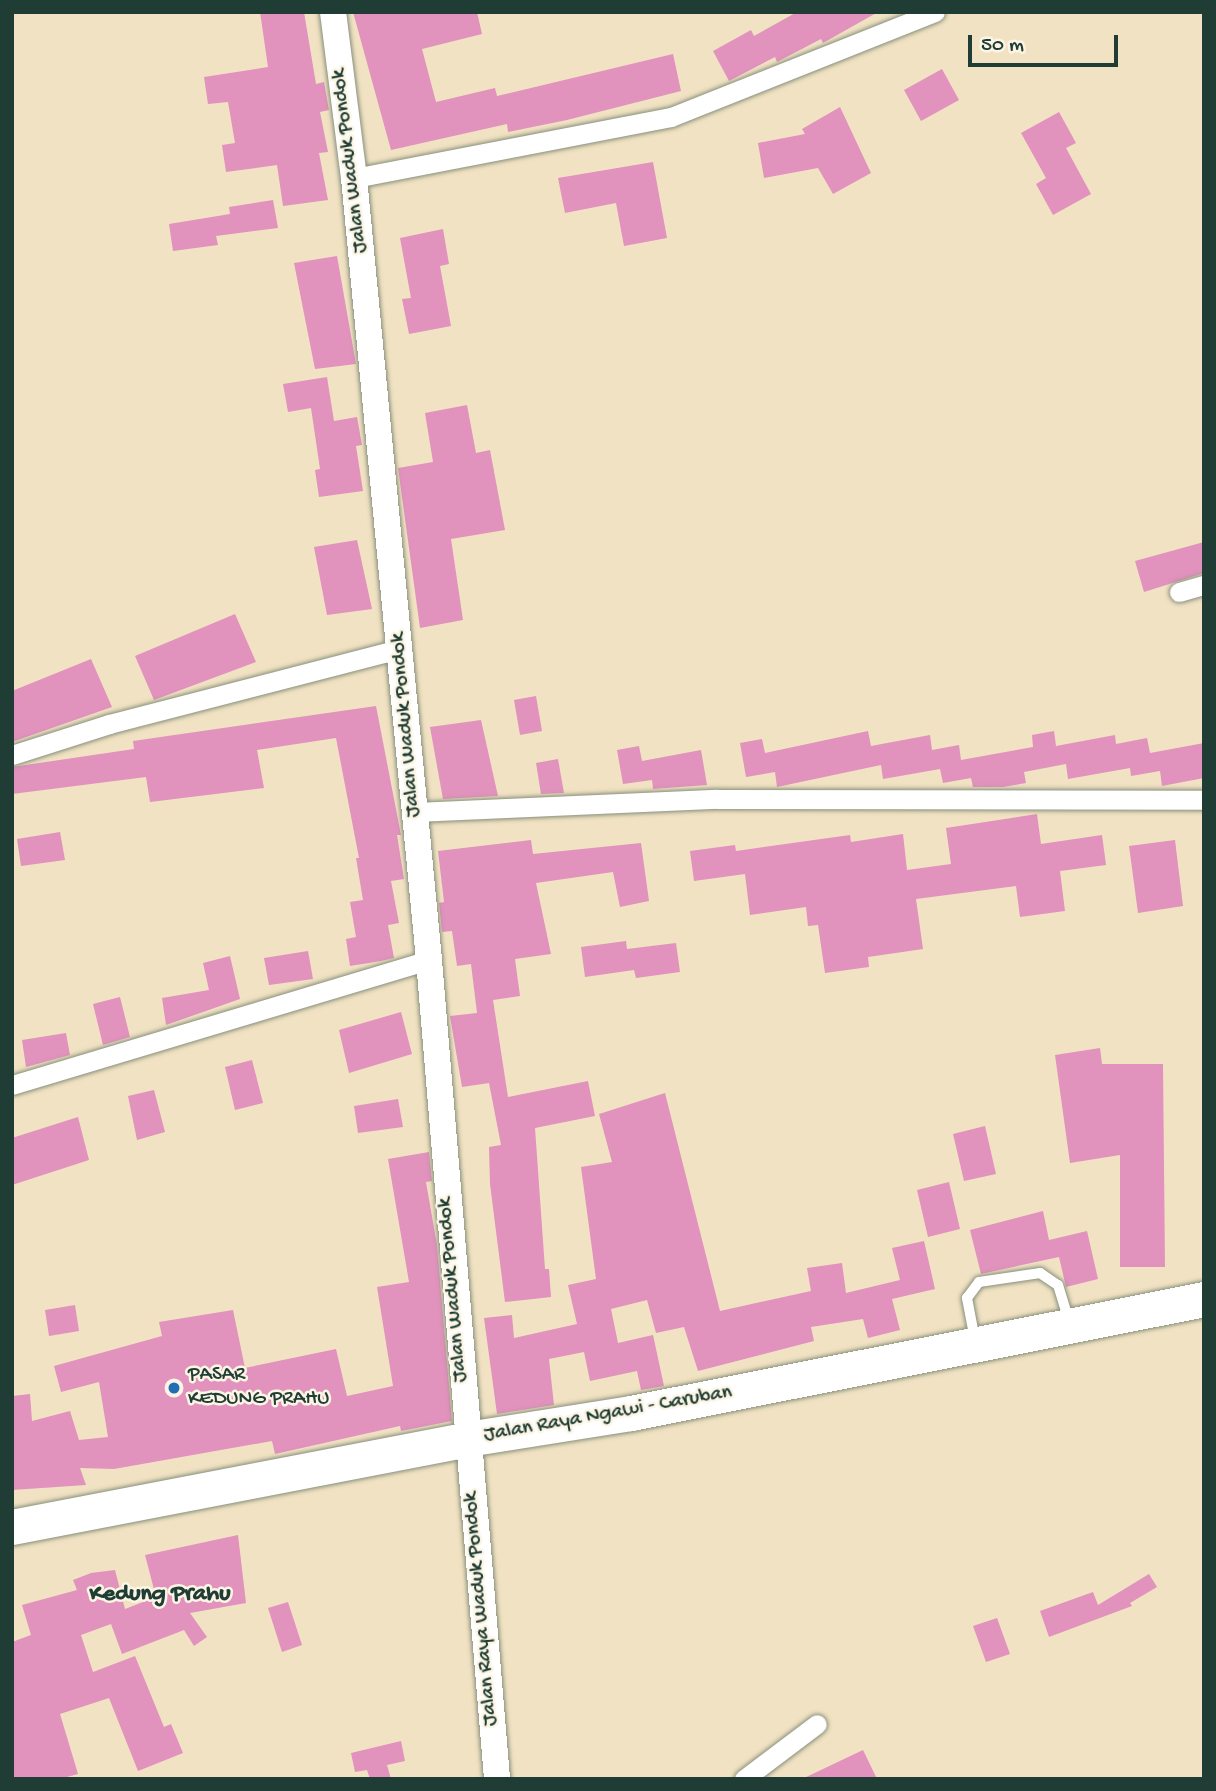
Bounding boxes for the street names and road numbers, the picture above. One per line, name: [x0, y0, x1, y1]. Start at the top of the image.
street label: Jalan Waduk Pondok: [327, 68, 375, 254]
street label: Jalan Waduk Pondok: [386, 632, 428, 818]
street label: Jalan Waduk Pondok: [433, 1197, 475, 1383]
street label: Jalan Raya Ngawi - Caruban: [482, 1381, 734, 1449]
street label: Jalan Raya Waduk Pondok: [459, 1491, 505, 1727]

